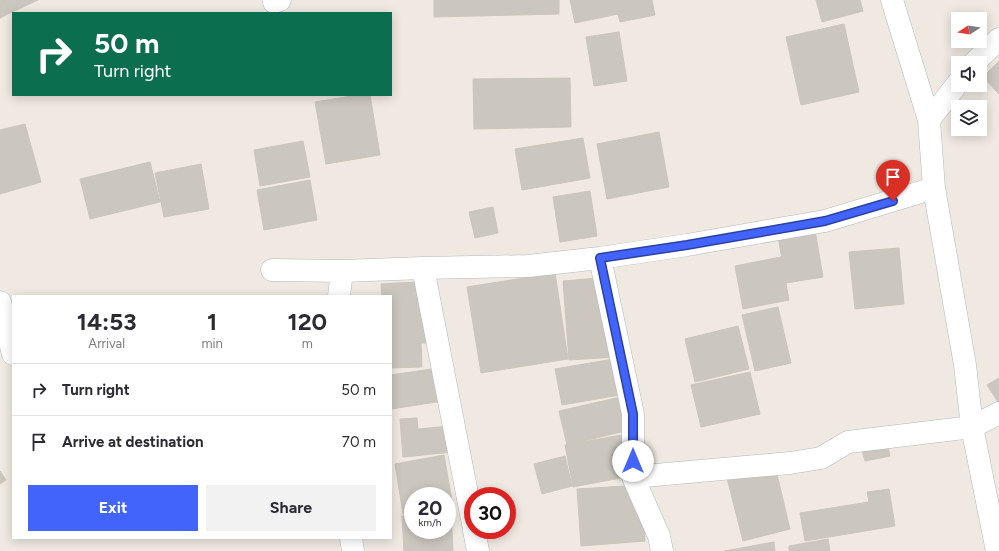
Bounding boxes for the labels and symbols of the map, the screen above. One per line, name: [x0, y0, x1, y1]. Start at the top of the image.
north arrow: [951, 12, 987, 48]
pin: [876, 160, 910, 201]
position arrow: [612, 440, 654, 482]
speed limit sign: 30: [464, 487, 516, 539]

